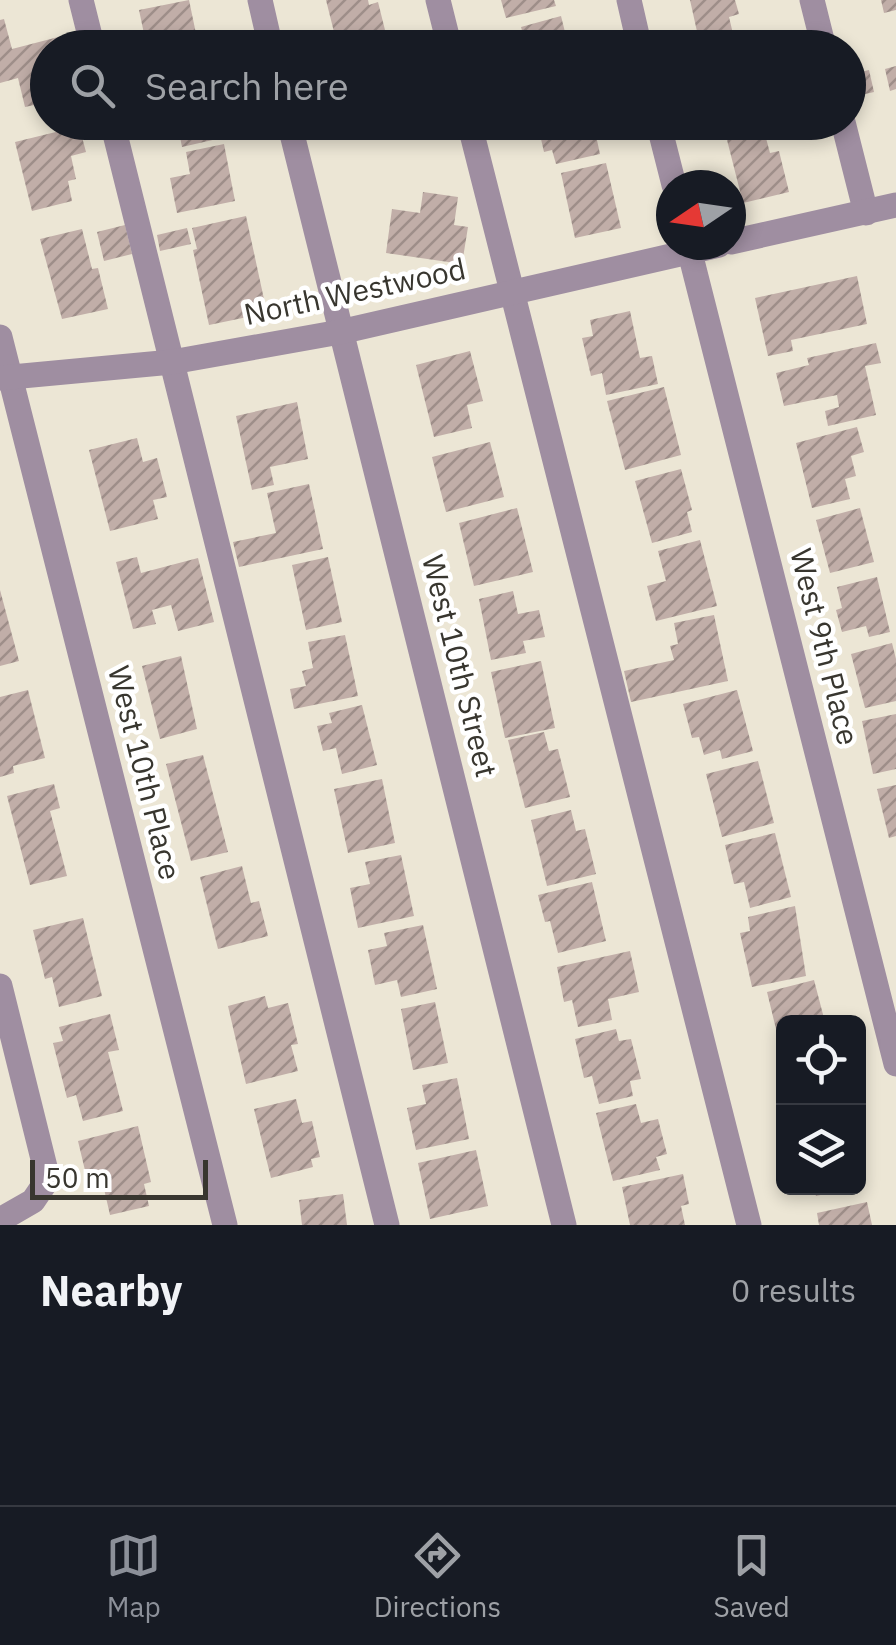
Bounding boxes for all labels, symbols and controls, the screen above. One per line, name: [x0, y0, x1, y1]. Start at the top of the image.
search box: [30, 30, 866, 140]
icon: search: [65, 58, 120, 113]
text: Search here: [145, 61, 349, 110]
north arrow: [656, 170, 746, 260]
street label: North Westwood: [240, 248, 469, 333]
street label: West 9th Place: [782, 544, 869, 749]
street label: West 10th Street: [414, 550, 507, 781]
street label: West 10th Place: [100, 662, 191, 884]
map controls: [776, 1015, 866, 1195]
button: locate: [776, 1015, 866, 1105]
button: layers: [776, 1105, 866, 1195]
scale bar: [30, 1155, 208, 1200]
text: 50 m: [45, 1159, 110, 1196]
text: Nearby: [40, 1263, 182, 1318]
text: 0 results: [731, 1269, 856, 1311]
tab: Map: [106, 1528, 161, 1625]
tab: Directions: [374, 1528, 501, 1625]
tab: Saved: [714, 1528, 790, 1625]

